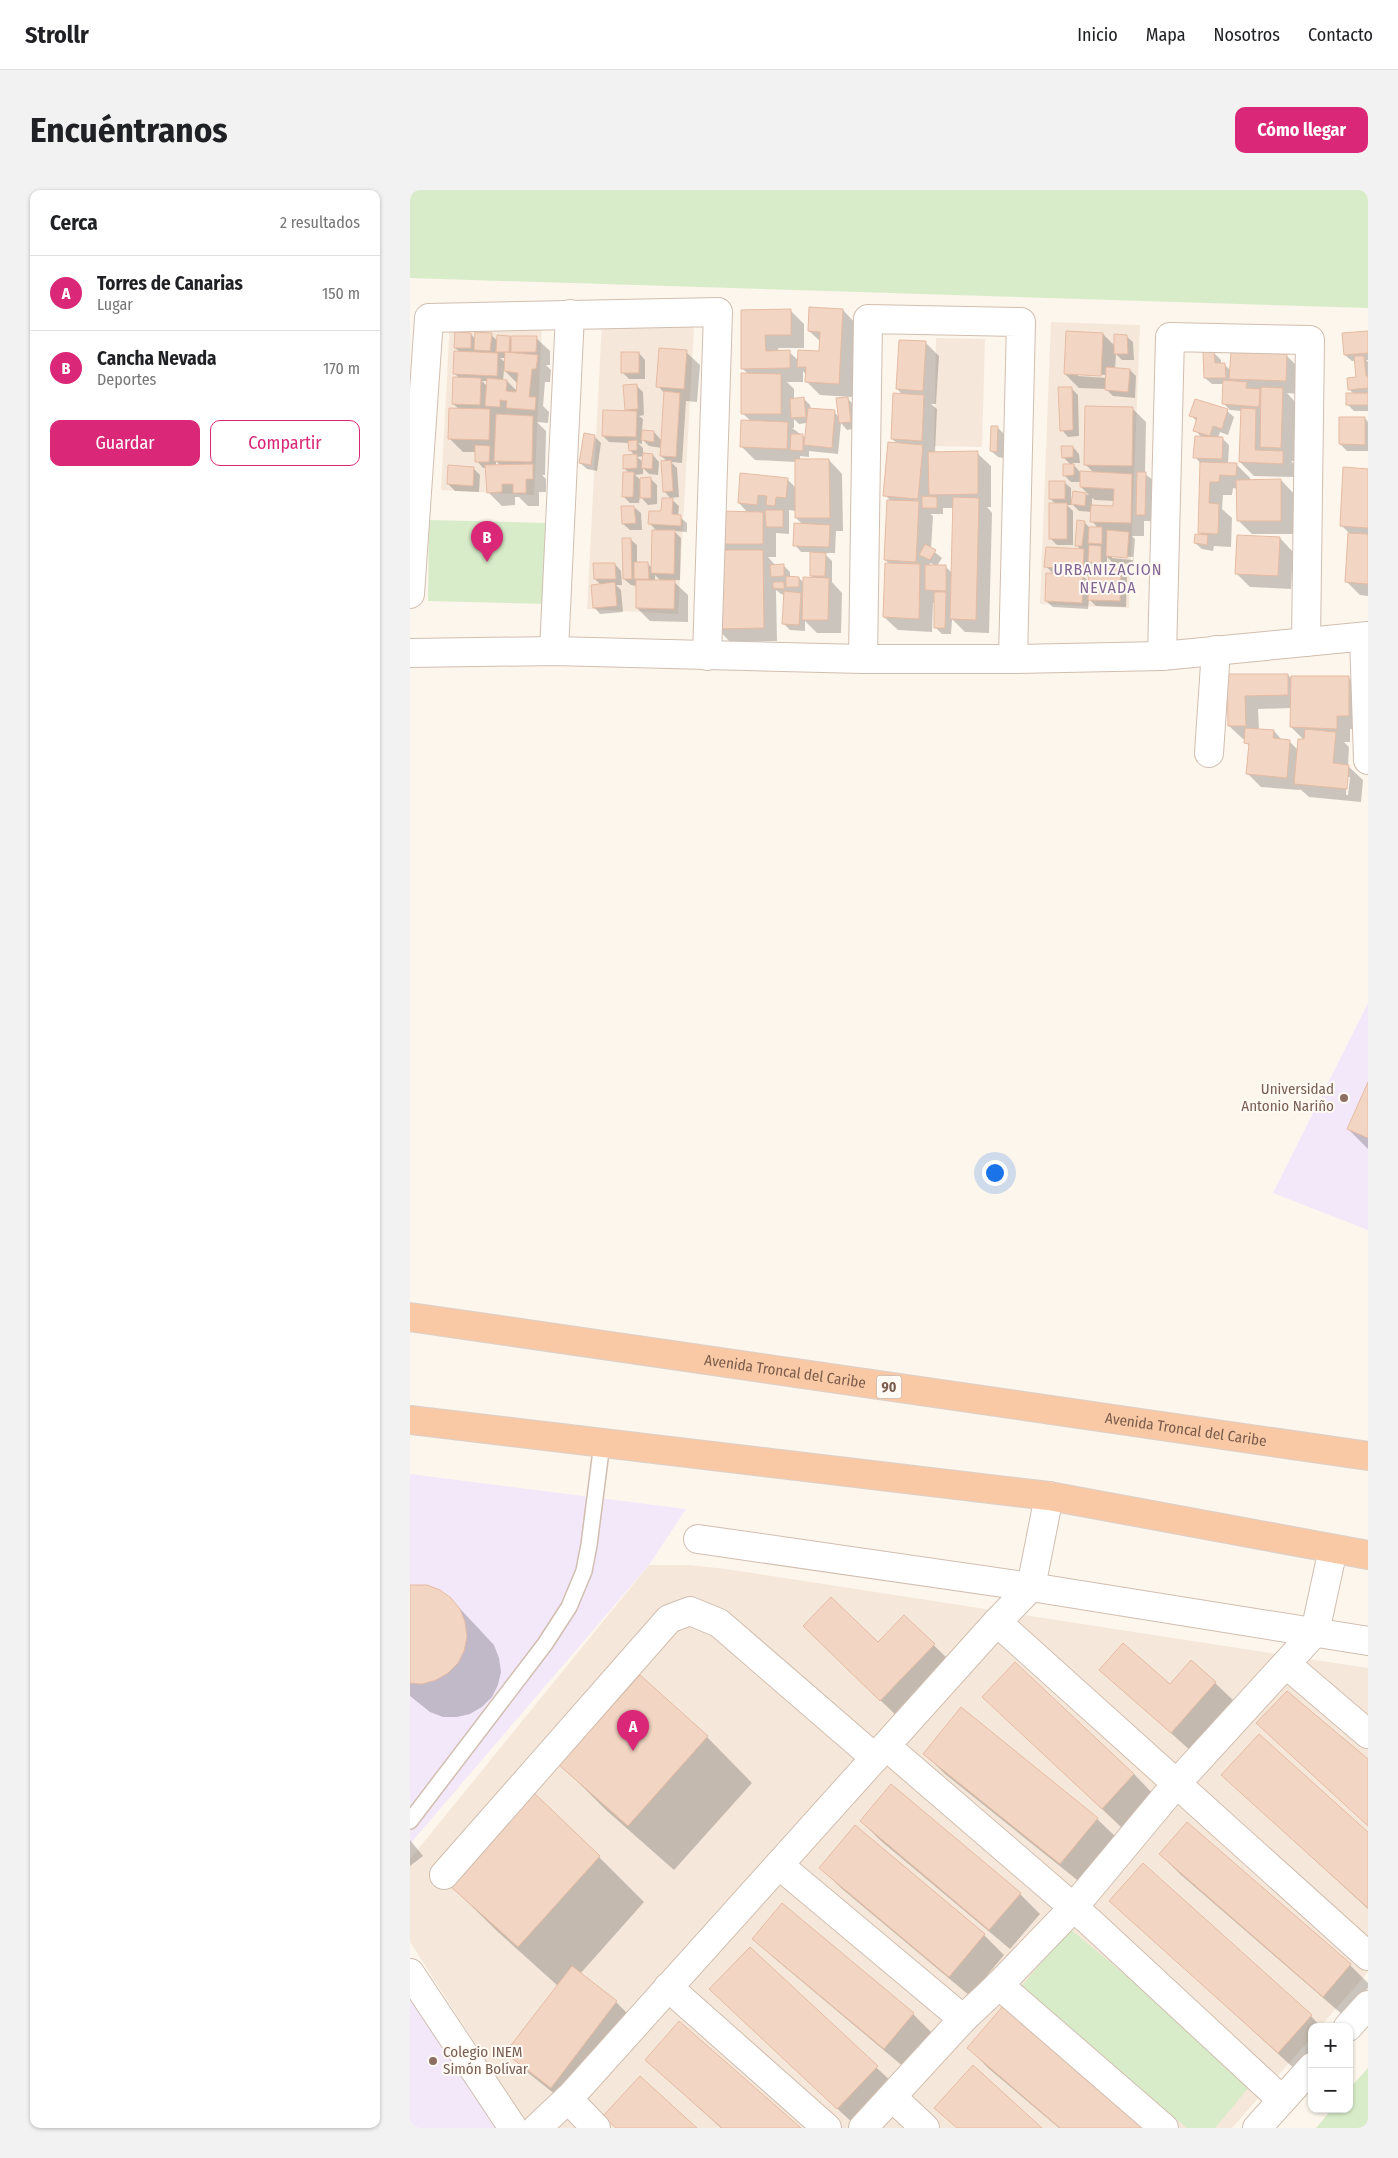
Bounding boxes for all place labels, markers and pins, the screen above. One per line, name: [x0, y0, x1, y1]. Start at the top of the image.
pin: B: [471, 521, 503, 562]
place label: Universidad Antonio Nariño: [1241, 1080, 1334, 1115]
marker: Universidad Antonio Nariño: [1338, 1092, 1350, 1104]
pin: A: [617, 1710, 649, 1751]
place label: Colegio INEM Simón Bolívar: [443, 2043, 529, 2078]
marker: Colegio INEM Simón Bolívar: [427, 2055, 439, 2067]

